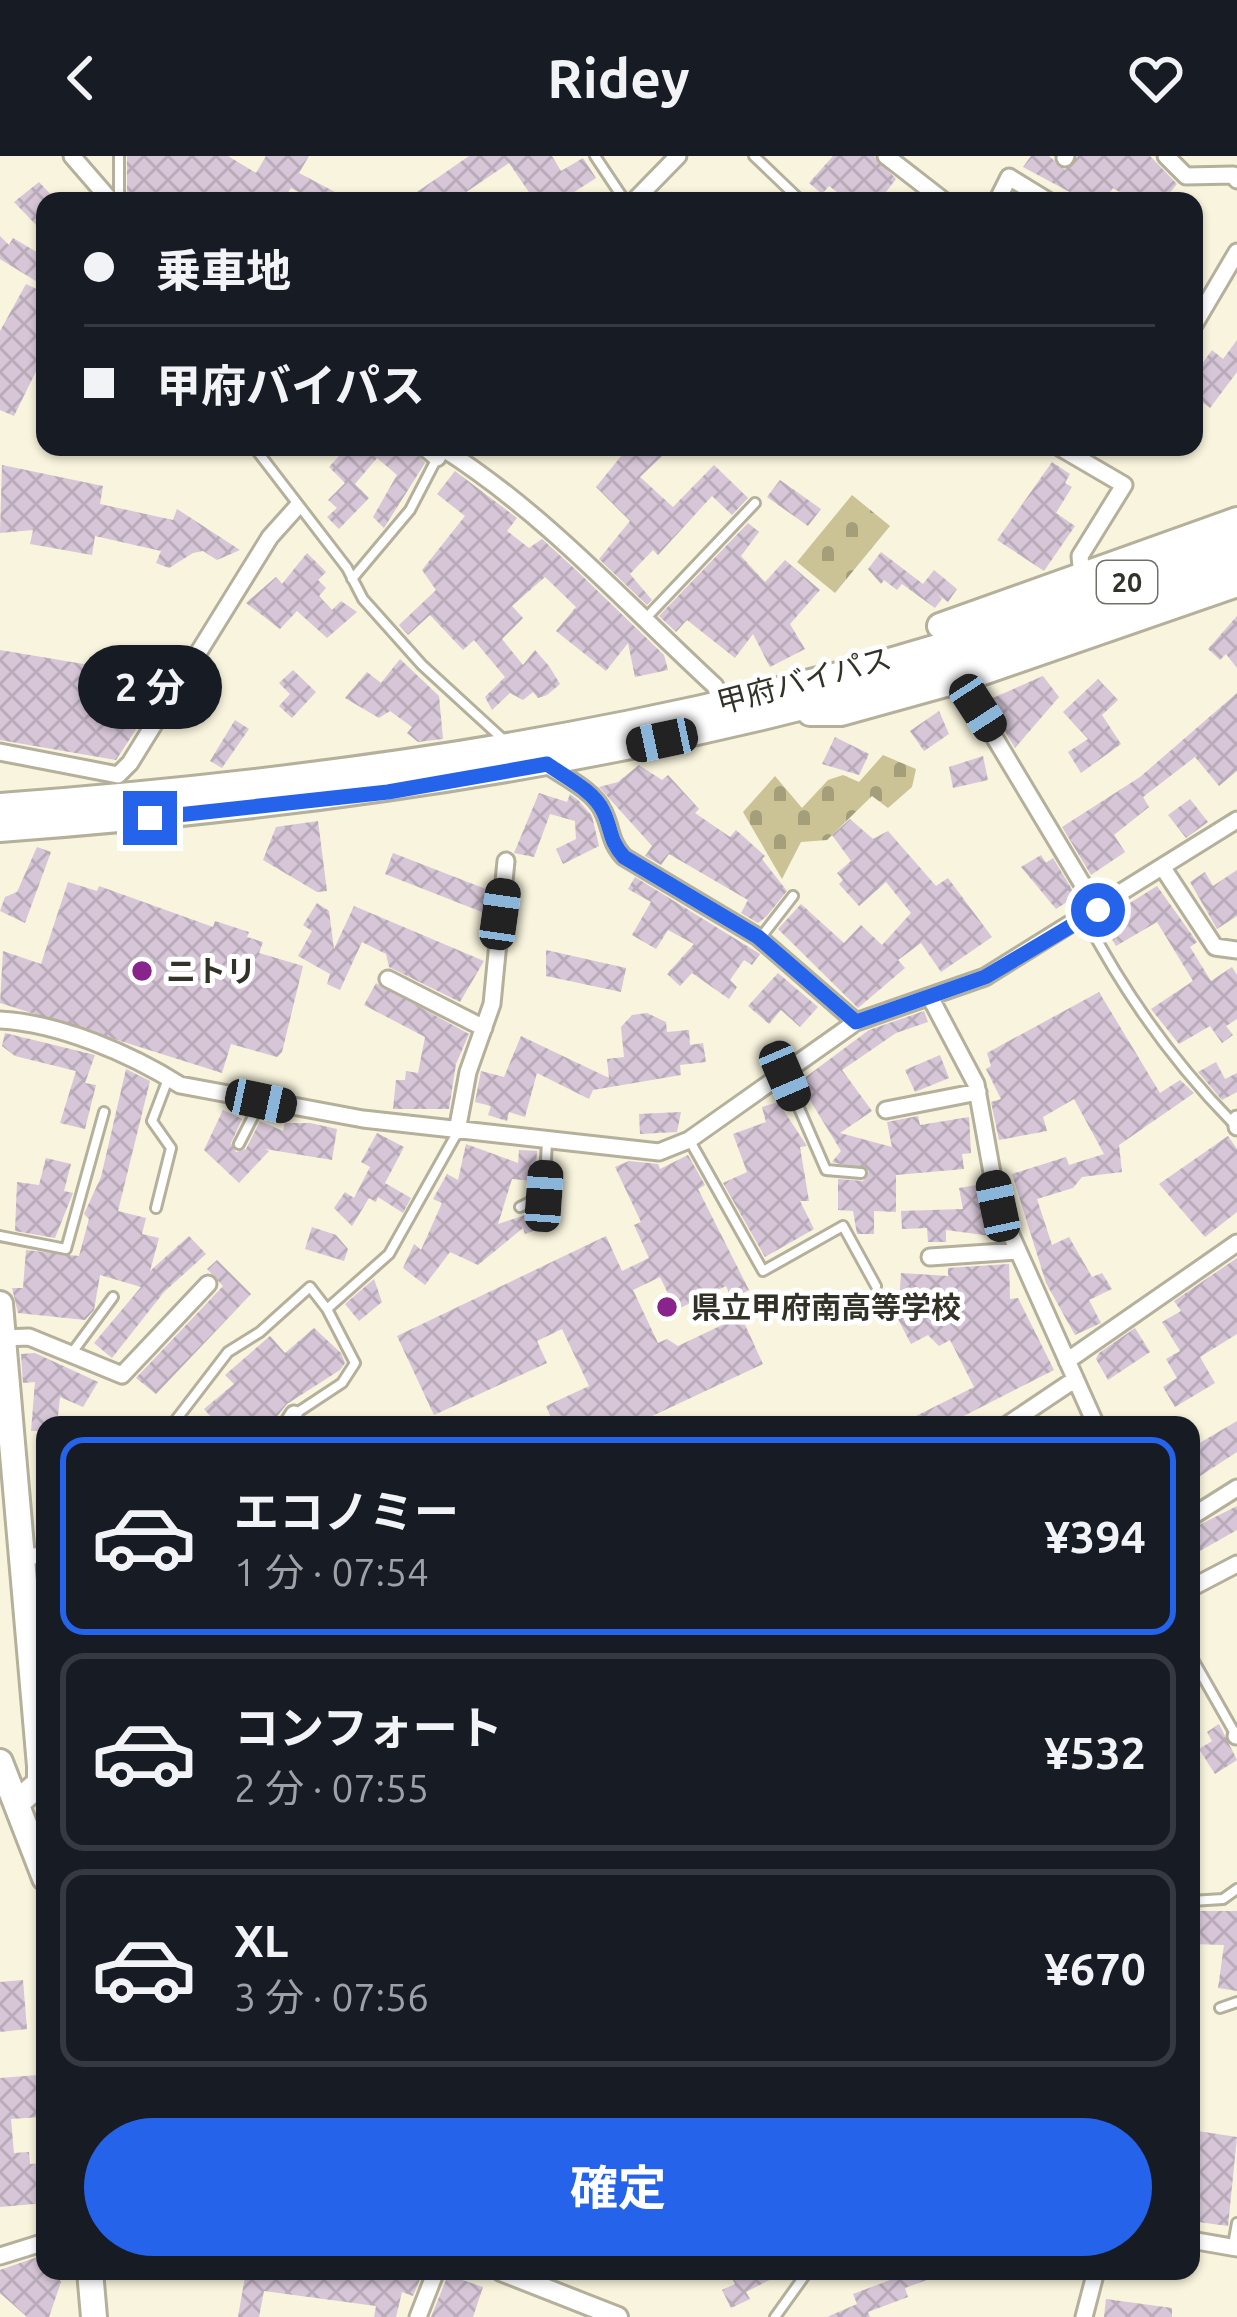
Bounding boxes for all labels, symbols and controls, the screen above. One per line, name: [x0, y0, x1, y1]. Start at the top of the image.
icon: back: [48, 45, 114, 111]
icon: heart: [1123, 45, 1189, 111]
text: Ridey: [547, 48, 690, 108]
text: 乗車地: [156, 245, 291, 296]
text: 甲府バイパス: [156, 360, 425, 411]
road number: 20: [1097, 561, 1157, 603]
street label: 甲府バイパス: [713, 640, 895, 720]
callout: 2 分: [78, 644, 222, 728]
text: 2 分: [115, 665, 185, 708]
car: [943, 668, 1013, 748]
car: [623, 715, 701, 765]
route end: [123, 791, 177, 845]
car: [477, 876, 523, 952]
route start: [1071, 883, 1125, 937]
place label: ニトリ: [166, 954, 256, 988]
marker: ニトリ: [129, 958, 155, 984]
car: [754, 1036, 816, 1116]
car: [222, 1076, 300, 1126]
car: [524, 1159, 564, 1233]
car: [973, 1167, 1023, 1245]
place label: 県立甲府南高等学校: [691, 1290, 961, 1324]
marker: 県立甲府南高等学校: [654, 1294, 680, 1320]
icon: car: [90, 1482, 198, 1590]
text: エコノミー: [234, 1486, 459, 1537]
text: ¥394: [1044, 1511, 1146, 1562]
text: 1 分 · 07:54: [234, 1550, 429, 1593]
icon: car: [90, 1698, 198, 1806]
text: コンフォート: [234, 1702, 503, 1753]
text: ¥532: [1044, 1727, 1146, 1778]
text: 2 分 · 07:55: [234, 1766, 429, 1809]
icon: car: [90, 1914, 198, 2022]
text: XL: [234, 1915, 288, 1966]
text: ¥670: [1044, 1943, 1146, 1994]
text: 3 分 · 07:56: [234, 1975, 429, 2018]
button: 確定: [84, 2118, 1152, 2256]

